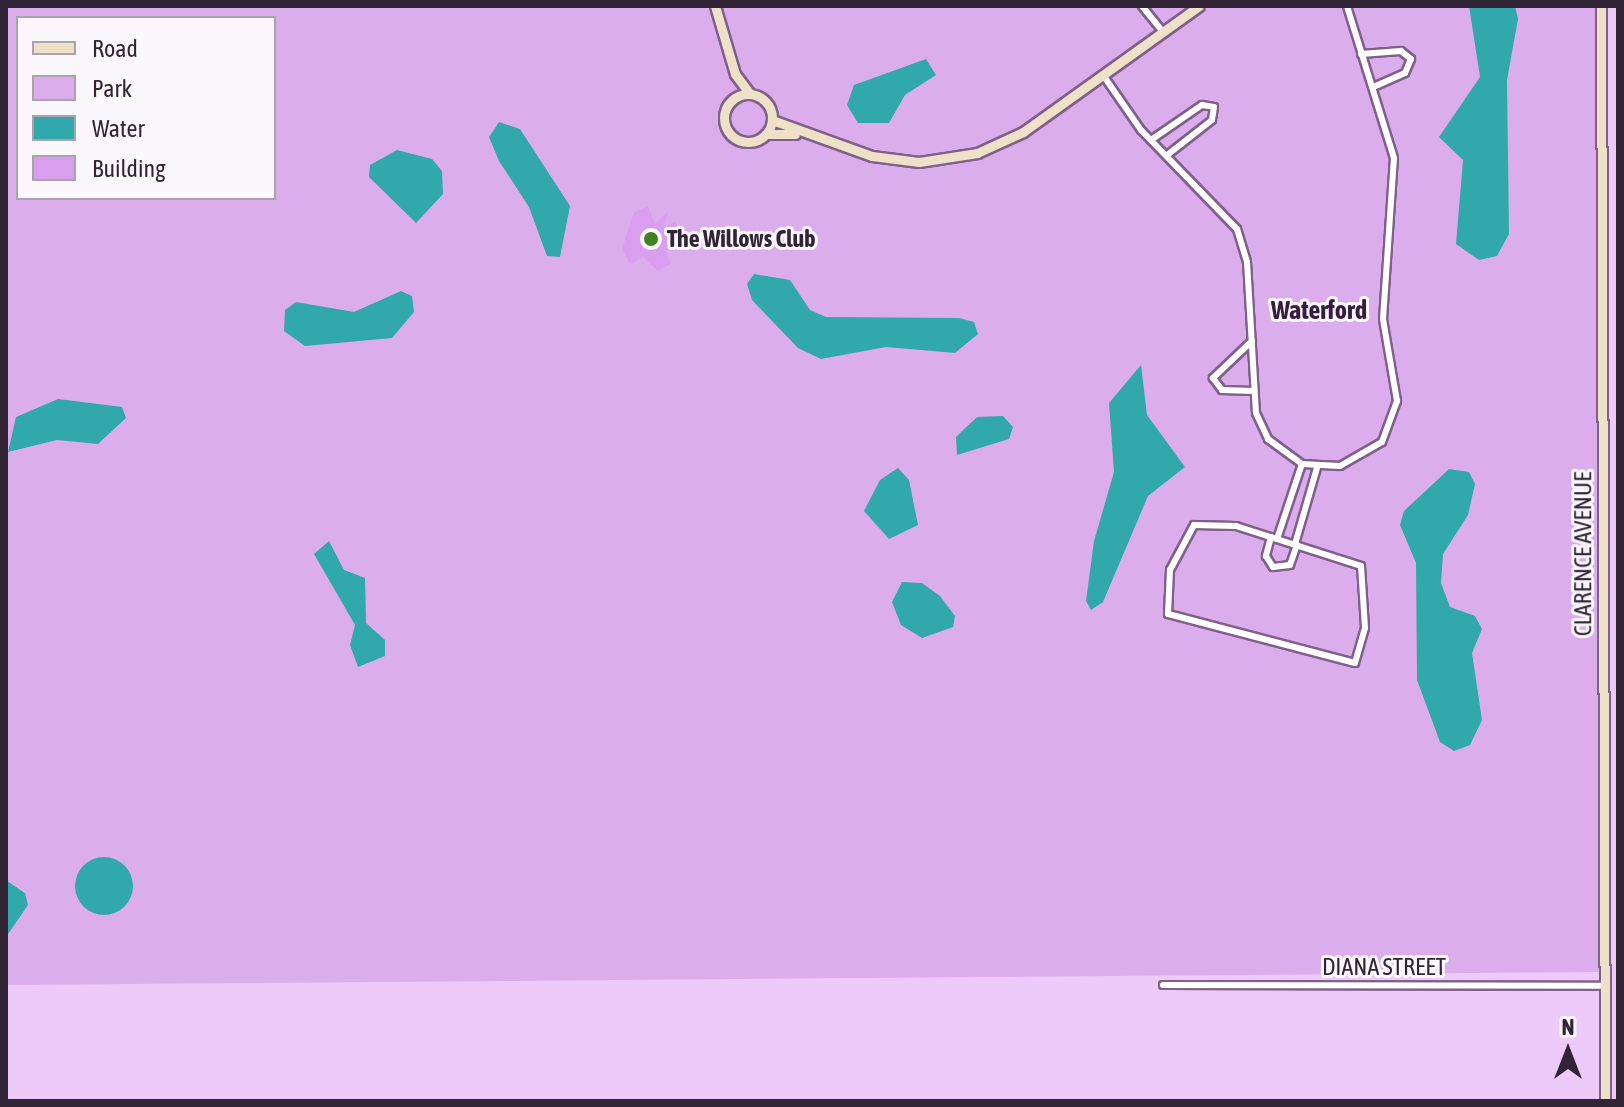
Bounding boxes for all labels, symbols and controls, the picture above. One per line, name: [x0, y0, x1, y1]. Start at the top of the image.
legend: [16, 16, 276, 200]
text: Road: [92, 35, 138, 62]
text: Park: [92, 75, 132, 102]
text: Water: [92, 115, 145, 142]
text: Building: [92, 155, 165, 182]
place label: The Willows Club: [667, 225, 816, 253]
marker: The Willows Club: [642, 230, 660, 248]
district label: Waterford: [1271, 295, 1367, 327]
street label: CLARENCE AVENUE: [1569, 472, 1597, 636]
street label: DIANA STREET: [1322, 953, 1446, 981]
north arrow: [1528, 1011, 1608, 1091]
text: N: [1562, 1014, 1574, 1040]

